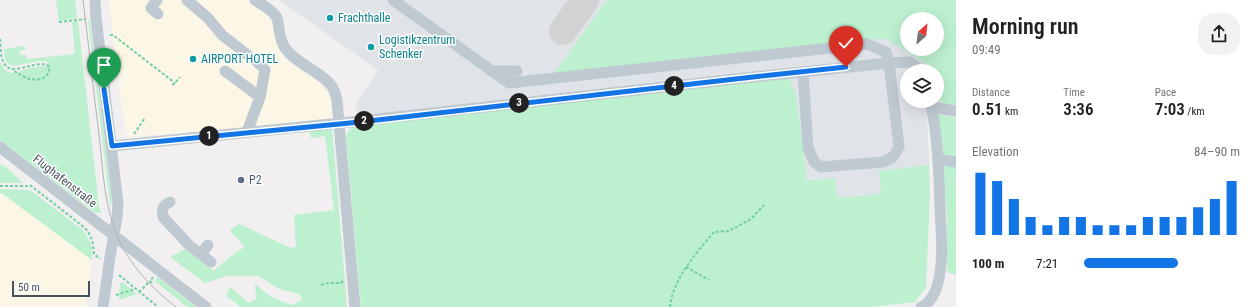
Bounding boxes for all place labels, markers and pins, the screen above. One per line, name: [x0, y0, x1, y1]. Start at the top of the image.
place label: Frachthalle: [338, 11, 391, 25]
marker: Frachthalle: [325, 13, 335, 23]
pin: [829, 26, 863, 67]
place label: Logistikzentrum Schenker: [379, 33, 455, 61]
marker: Logistikzentrum Schenker: [366, 42, 376, 52]
pin: [87, 48, 121, 89]
place label: AIRPORT HOTEL: [201, 52, 279, 66]
marker: AIRPORT HOTEL: [188, 54, 198, 64]
pin: 4: [664, 76, 684, 96]
pin: 3: [509, 93, 529, 113]
pin: 2: [354, 111, 374, 131]
pin: 1: [199, 126, 219, 146]
place label: P2: [249, 173, 262, 187]
marker: P2: [236, 175, 246, 185]

